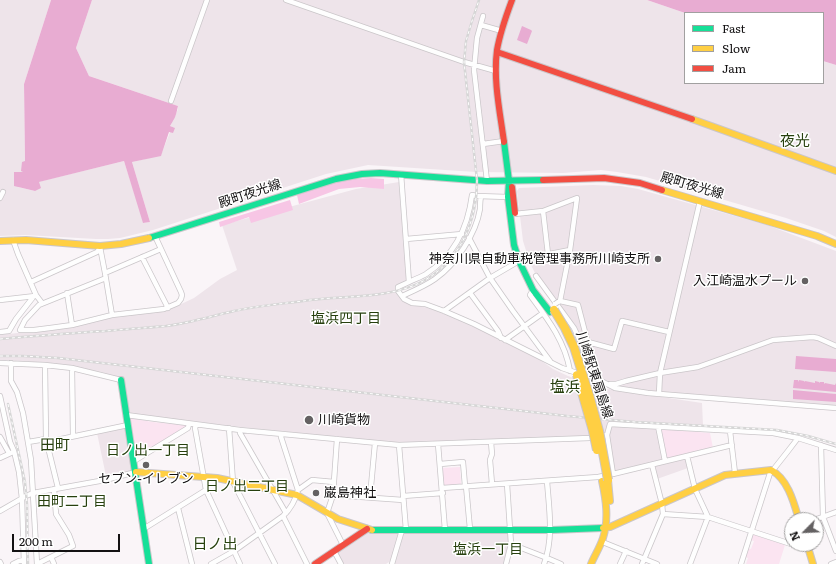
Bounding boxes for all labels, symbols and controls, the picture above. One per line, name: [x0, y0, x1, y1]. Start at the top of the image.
legend: [684, 12, 824, 84]
text: Fast: [722, 19, 745, 37]
text: Slow: [722, 39, 750, 57]
text: Jam: [722, 59, 746, 77]
district label: 夜光: [780, 133, 810, 151]
street label: 殿町夜光線: [659, 170, 725, 202]
street label: 殿町夜光線: [217, 177, 283, 211]
place label: 神奈川県自動車税管理事務所川崎支所: [429, 251, 650, 267]
marker: 神奈川県自動車税管理事務所川崎支所: [653, 254, 663, 264]
place label: 入江崎温水プール: [693, 273, 797, 289]
marker: 入江崎温水プール: [800, 276, 810, 286]
district label: 塩浜四丁目: [311, 311, 381, 327]
street label: 川崎駅東扇島線: [573, 329, 615, 421]
district label: 塩浜: [550, 379, 580, 397]
place label: 川崎貨物: [318, 412, 370, 428]
marker: 川崎貨物: [303, 414, 315, 426]
district label: 田町: [40, 437, 70, 455]
district label: 日ノ出一丁目: [106, 443, 190, 459]
marker: セブン-イレブン: [141, 460, 151, 470]
place label: セブン-イレブン: [98, 471, 194, 487]
district label: 日ノ出二丁目: [205, 479, 289, 495]
place label: 巌島神社: [324, 485, 376, 501]
marker: 巌島神社: [311, 488, 321, 498]
district label: 田町二丁目: [37, 494, 107, 510]
north arrow: [784, 512, 824, 552]
scale bar: [14, 526, 122, 552]
text: N: [785, 529, 803, 544]
text: 200 m: [19, 532, 53, 550]
district label: 日ノ出: [193, 536, 237, 554]
district label: 塩浜一丁目: [453, 542, 523, 558]

